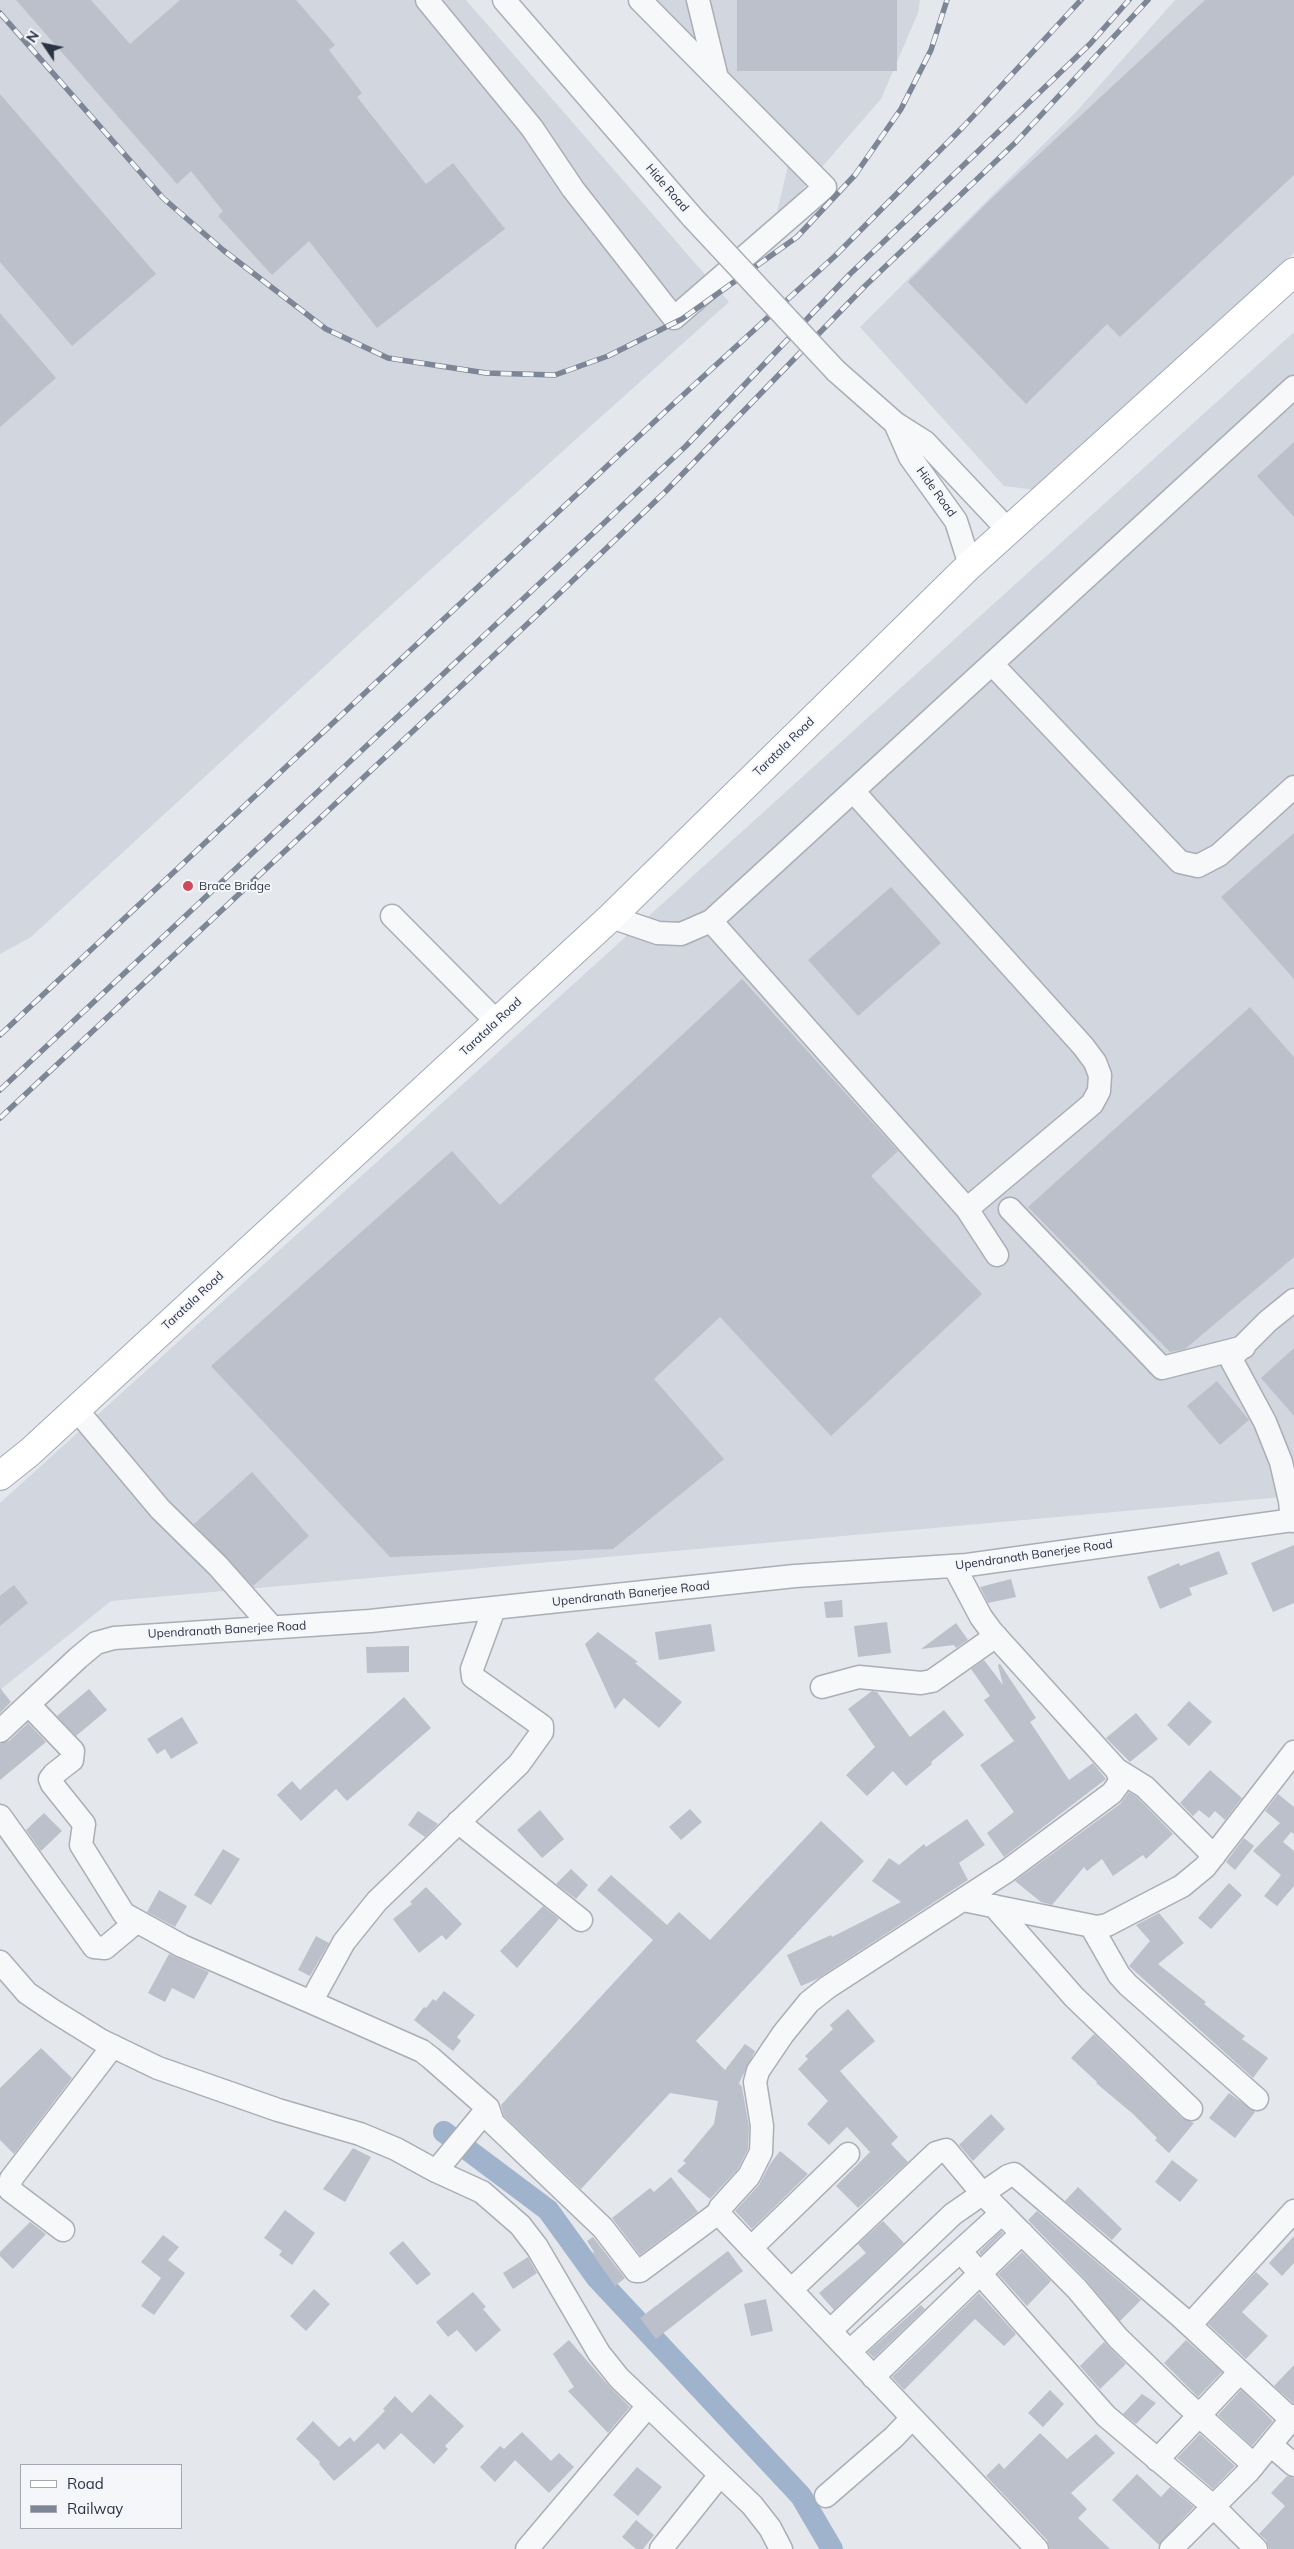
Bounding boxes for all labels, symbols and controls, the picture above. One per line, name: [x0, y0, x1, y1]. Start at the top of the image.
north arrow: [20, 20, 70, 70]
text: N: [22, 27, 43, 46]
street label: Hide Road: [642, 161, 692, 215]
street label: Hide Road: [913, 464, 959, 520]
street label: Taratala Road: [751, 714, 817, 780]
marker: Brace Bridge: [181, 879, 195, 893]
place label: Brace Bridge: [199, 879, 270, 893]
street label: Taratala Road: [457, 995, 525, 1059]
street label: Taratala Road: [159, 1269, 227, 1333]
street label: Upendranath Banerjee Road: [954, 1537, 1114, 1573]
street label: Upendranath Banerjee Road: [551, 1579, 711, 1609]
street label: Upendranath Banerjee Road: [147, 1619, 307, 1641]
legend: [20, 2464, 182, 2529]
text: Road: [67, 2474, 104, 2493]
text: Railway: [67, 2499, 123, 2518]

